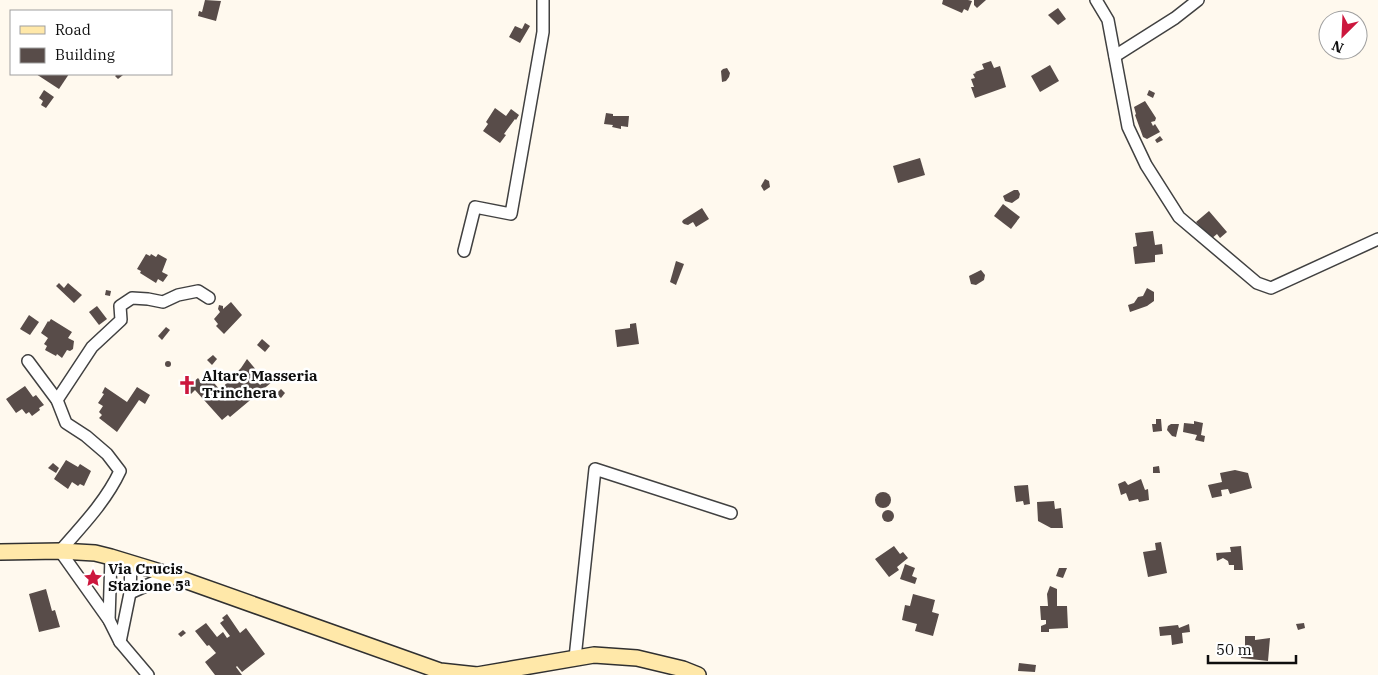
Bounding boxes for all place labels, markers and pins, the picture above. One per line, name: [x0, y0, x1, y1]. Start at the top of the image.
place label: Altare Masseria Trinchera: [202, 366, 318, 402]
church icon: Altare Masseria Trinchera: [176, 374, 198, 396]
place label: Via Crucis Stazione 5ª: [108, 559, 191, 595]
place icon: Via Crucis Stazione 5ª: [82, 567, 104, 589]

